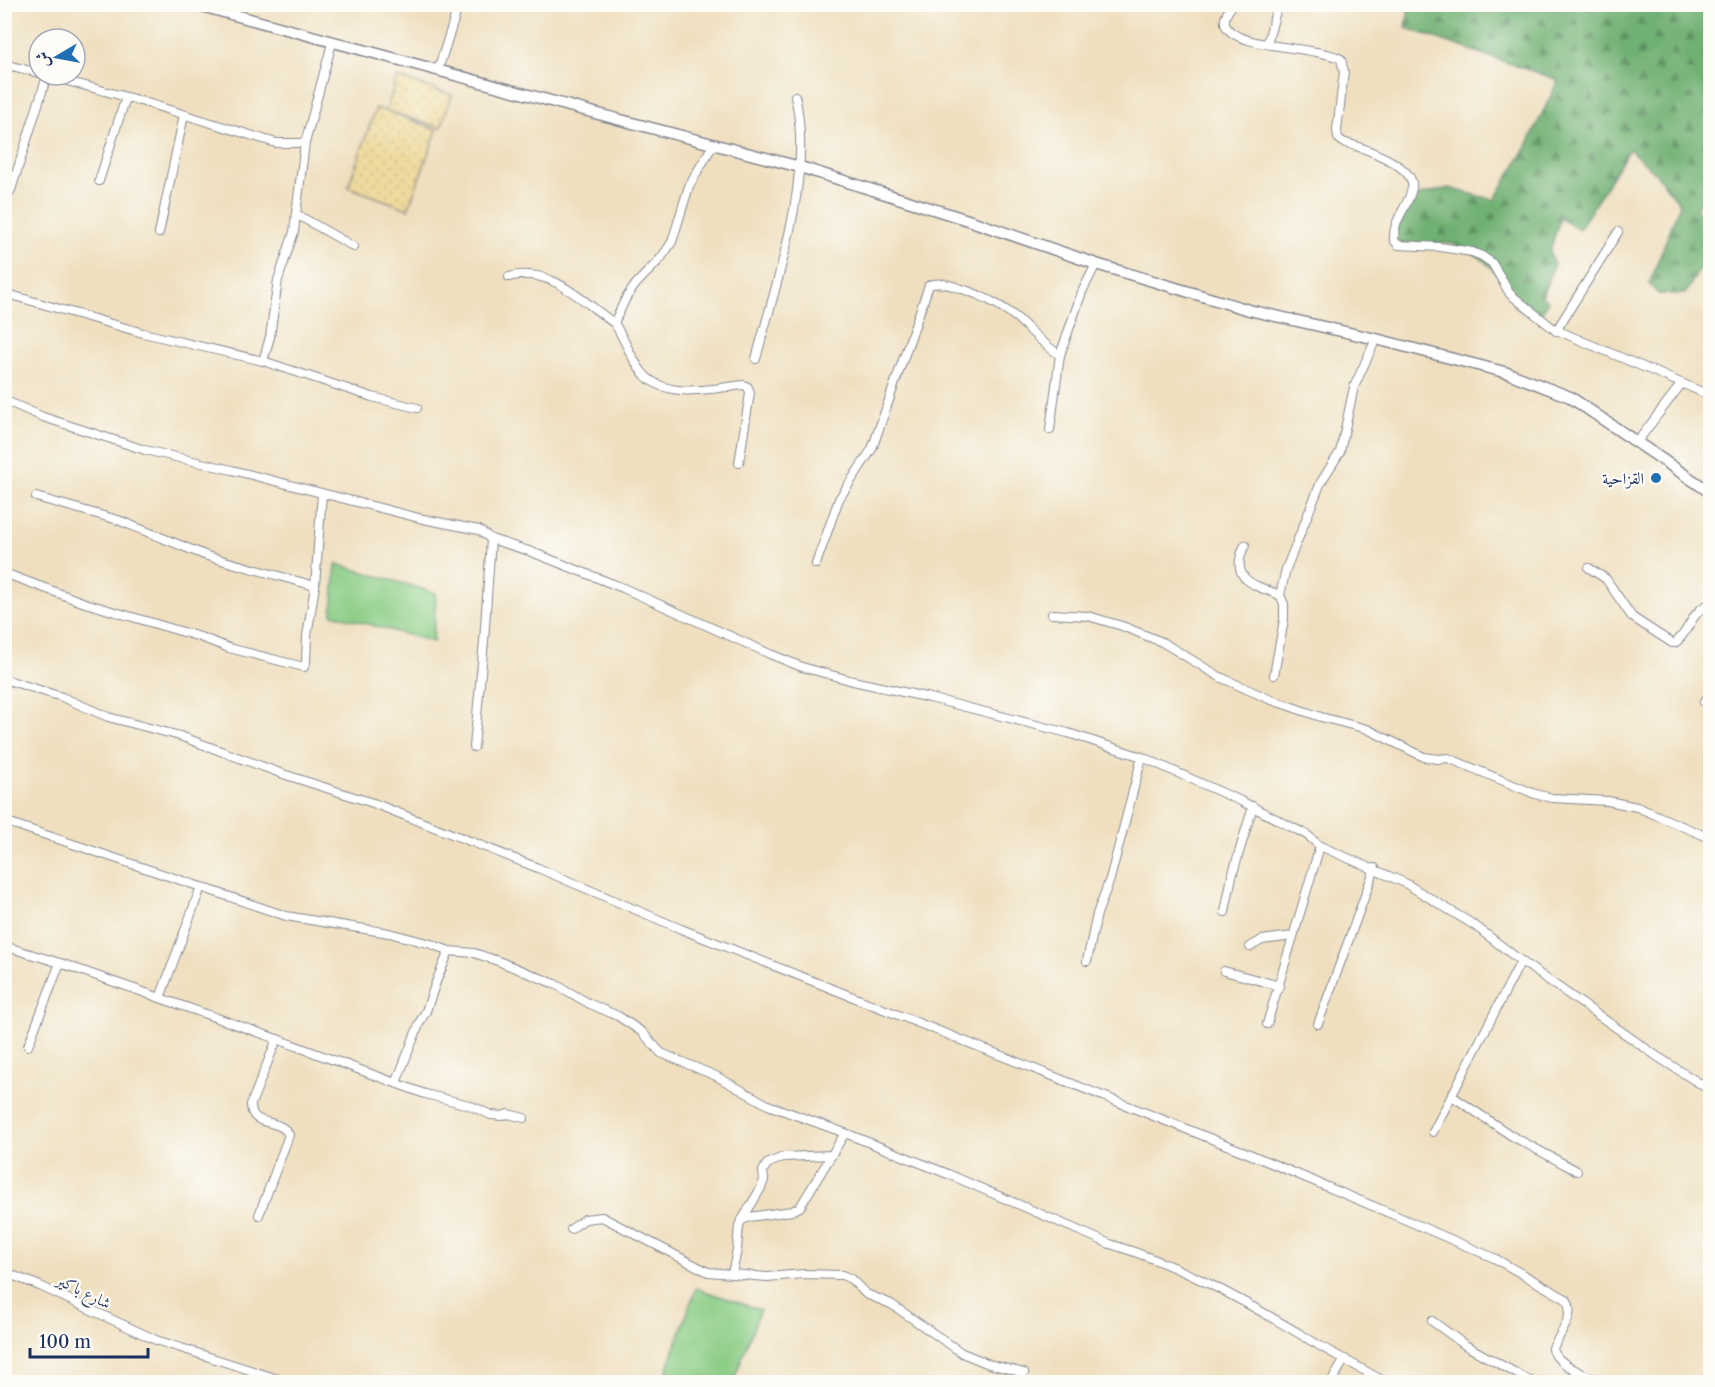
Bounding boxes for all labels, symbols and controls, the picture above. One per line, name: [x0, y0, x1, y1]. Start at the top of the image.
north arrow: [27, 27, 87, 87]
text: ش: [31, 50, 53, 69]
place label: القزاحية: [1602, 468, 1644, 489]
marker: القزاحية: [1649, 471, 1663, 485]
street label: شارع باكير: [50, 1268, 114, 1316]
scale bar: [30, 1321, 148, 1359]
text: 100 m: [39, 1331, 91, 1353]

